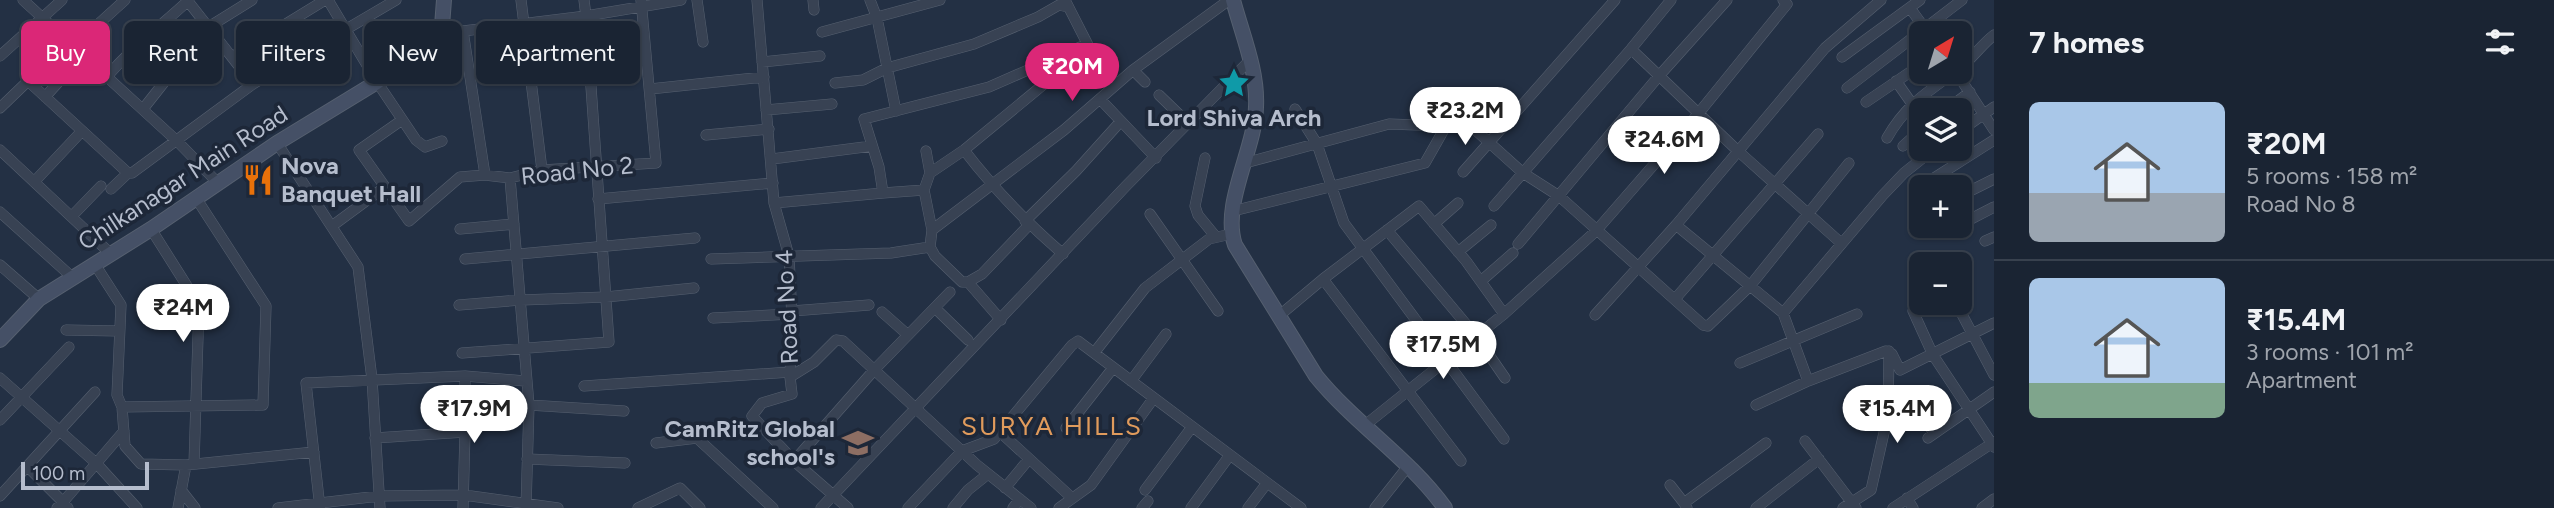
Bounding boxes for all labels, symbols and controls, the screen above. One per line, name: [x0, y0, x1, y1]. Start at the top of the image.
chip: Buy: [21, 21, 110, 84]
chip: Rent: [124, 21, 222, 84]
chip: Filters: [236, 21, 350, 84]
chip: New: [364, 21, 462, 84]
chip: Apartment: [476, 21, 640, 84]
north arrow: [1909, 21, 1972, 84]
map controls: [1909, 21, 1972, 315]
icon: filters: [2481, 23, 2519, 61]
text: 7 homes: [2029, 24, 2144, 61]
pin: ₹20M: [1031, 43, 1113, 103]
text: ₹20M: [1041, 52, 1103, 80]
place icon: Lord Shiva Arch: [1217, 66, 1251, 100]
pin: ₹23.2M: [1408, 88, 1522, 147]
text: ₹23.2M: [1426, 96, 1504, 124]
button: layers: [1909, 98, 1972, 161]
street label: Chilkanagar Main Road: [73, 99, 293, 256]
place label: Lord Shiva Arch: [1147, 103, 1321, 132]
pin: ₹24.6M: [1607, 116, 1721, 176]
text: ₹24.6M: [1624, 125, 1704, 153]
text: ₹20M: [2246, 125, 2327, 162]
icon: home: [2085, 130, 2169, 214]
street label: Road No 2: [519, 150, 635, 191]
place label: Nova Banquet Hall: [281, 151, 421, 208]
text: 5 rooms · 158 m²: [2246, 162, 2417, 190]
restaurant icon: Nova Banquet Hall: [241, 163, 275, 197]
button: +: [1909, 175, 1972, 238]
text: Road No 8: [2246, 190, 2356, 218]
street label: Road No 4: [769, 249, 804, 365]
button: −: [1909, 252, 1972, 315]
pin: ₹24M: [142, 284, 224, 344]
text: ₹24M: [152, 293, 214, 321]
text: ₹15.4M: [2246, 301, 2346, 338]
icon: home: [2085, 306, 2169, 390]
pin: ₹17.5M: [1386, 322, 1500, 381]
text: ₹17.5M: [1405, 330, 1481, 358]
text: 3 rooms · 101 m²: [2246, 338, 2413, 366]
text: Apartment: [2246, 366, 2357, 394]
pin: ₹17.9M: [417, 386, 531, 445]
pin: ₹15.4M: [1840, 386, 1954, 445]
text: ₹17.9M: [436, 394, 512, 422]
text: ₹15.4M: [1859, 394, 1935, 422]
district label: SURYA HILLS: [961, 410, 1143, 442]
place label: CamRitz Global school's: [665, 414, 835, 471]
school or university icon: CamRitz Global school's: [841, 426, 875, 460]
scale bar: [21, 459, 149, 491]
text: 100 m: [32, 462, 85, 485]

